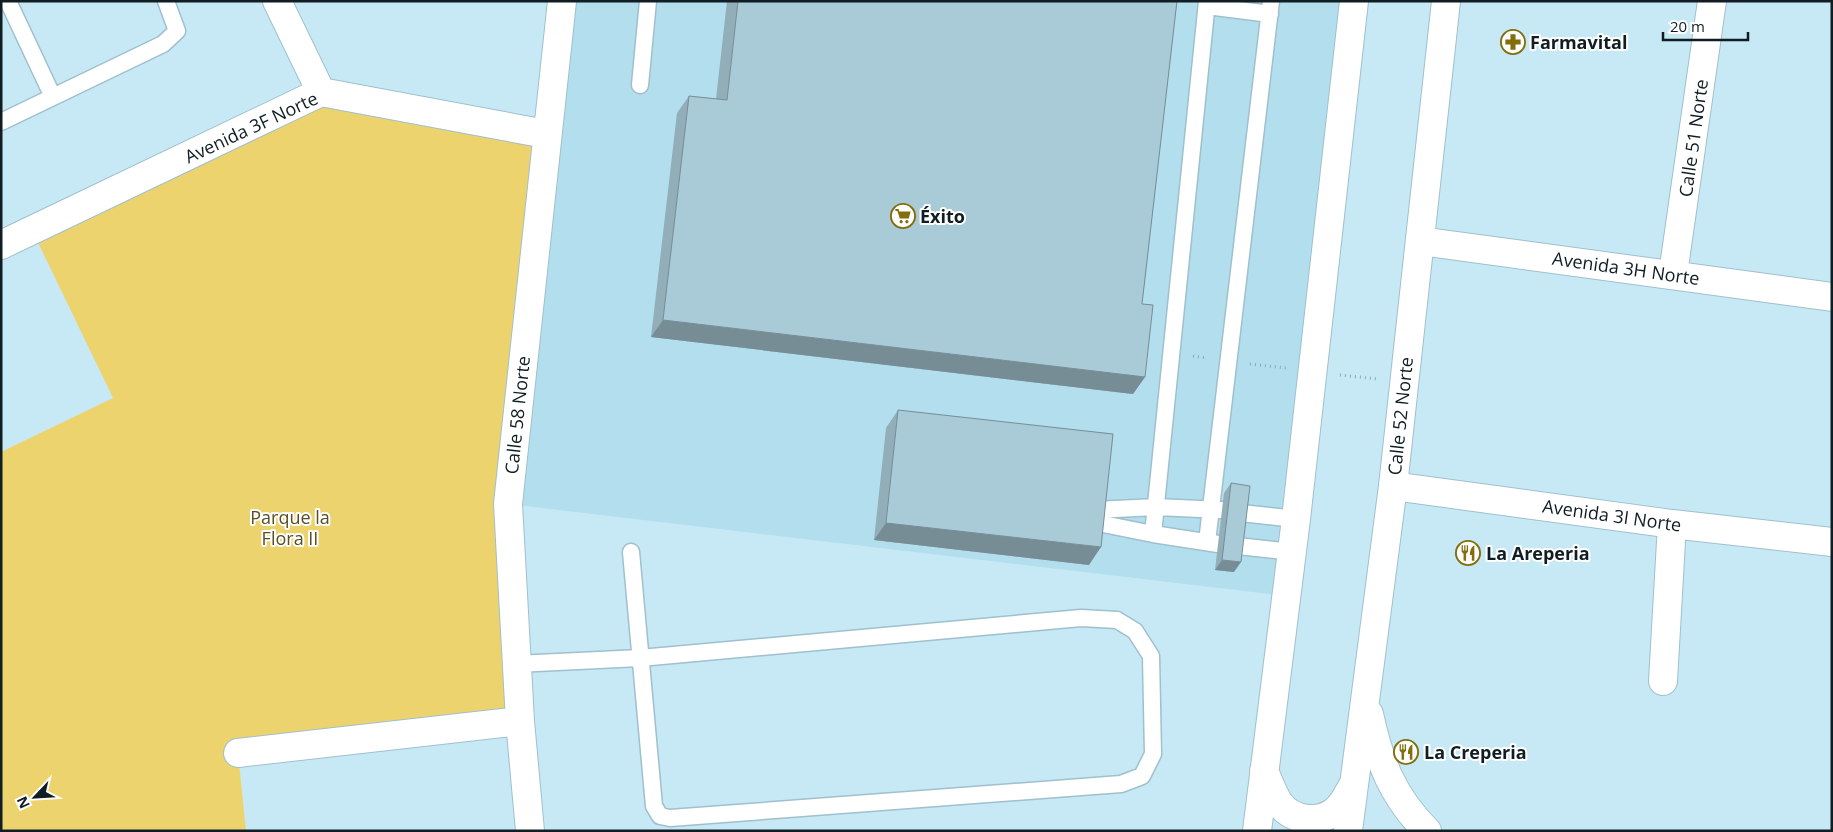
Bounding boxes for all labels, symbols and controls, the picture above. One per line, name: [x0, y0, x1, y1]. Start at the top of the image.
scale bar: [1663, 10, 1748, 42]
text: 20 m: [1670, 16, 1705, 36]
pharmacy icon: Farmavital: [1500, 29, 1526, 55]
place label: Farmavital: [1530, 30, 1627, 54]
street label: Calle 51 Norte: [1673, 78, 1713, 198]
street label: Avenida 3F Norte: [181, 86, 321, 168]
supermarket icon: Éxito: [890, 203, 916, 229]
place label: Éxito: [920, 204, 965, 228]
street label: Avenida 3H Norte: [1551, 246, 1701, 290]
street label: Calle 58 Norte: [499, 355, 535, 475]
street label: Calle 52 Norte: [1382, 356, 1418, 476]
street label: Avenida 3I Norte: [1541, 493, 1683, 537]
park label: Parque la Flora II: [250, 505, 330, 550]
restaurant icon: La Areperia: [1455, 540, 1481, 566]
place label: La Areperia: [1486, 541, 1590, 565]
restaurant icon: La Creperia: [1393, 739, 1419, 765]
place label: La Creperia: [1424, 740, 1527, 764]
north arrow: [10, 772, 60, 822]
text: N: [12, 794, 34, 812]

